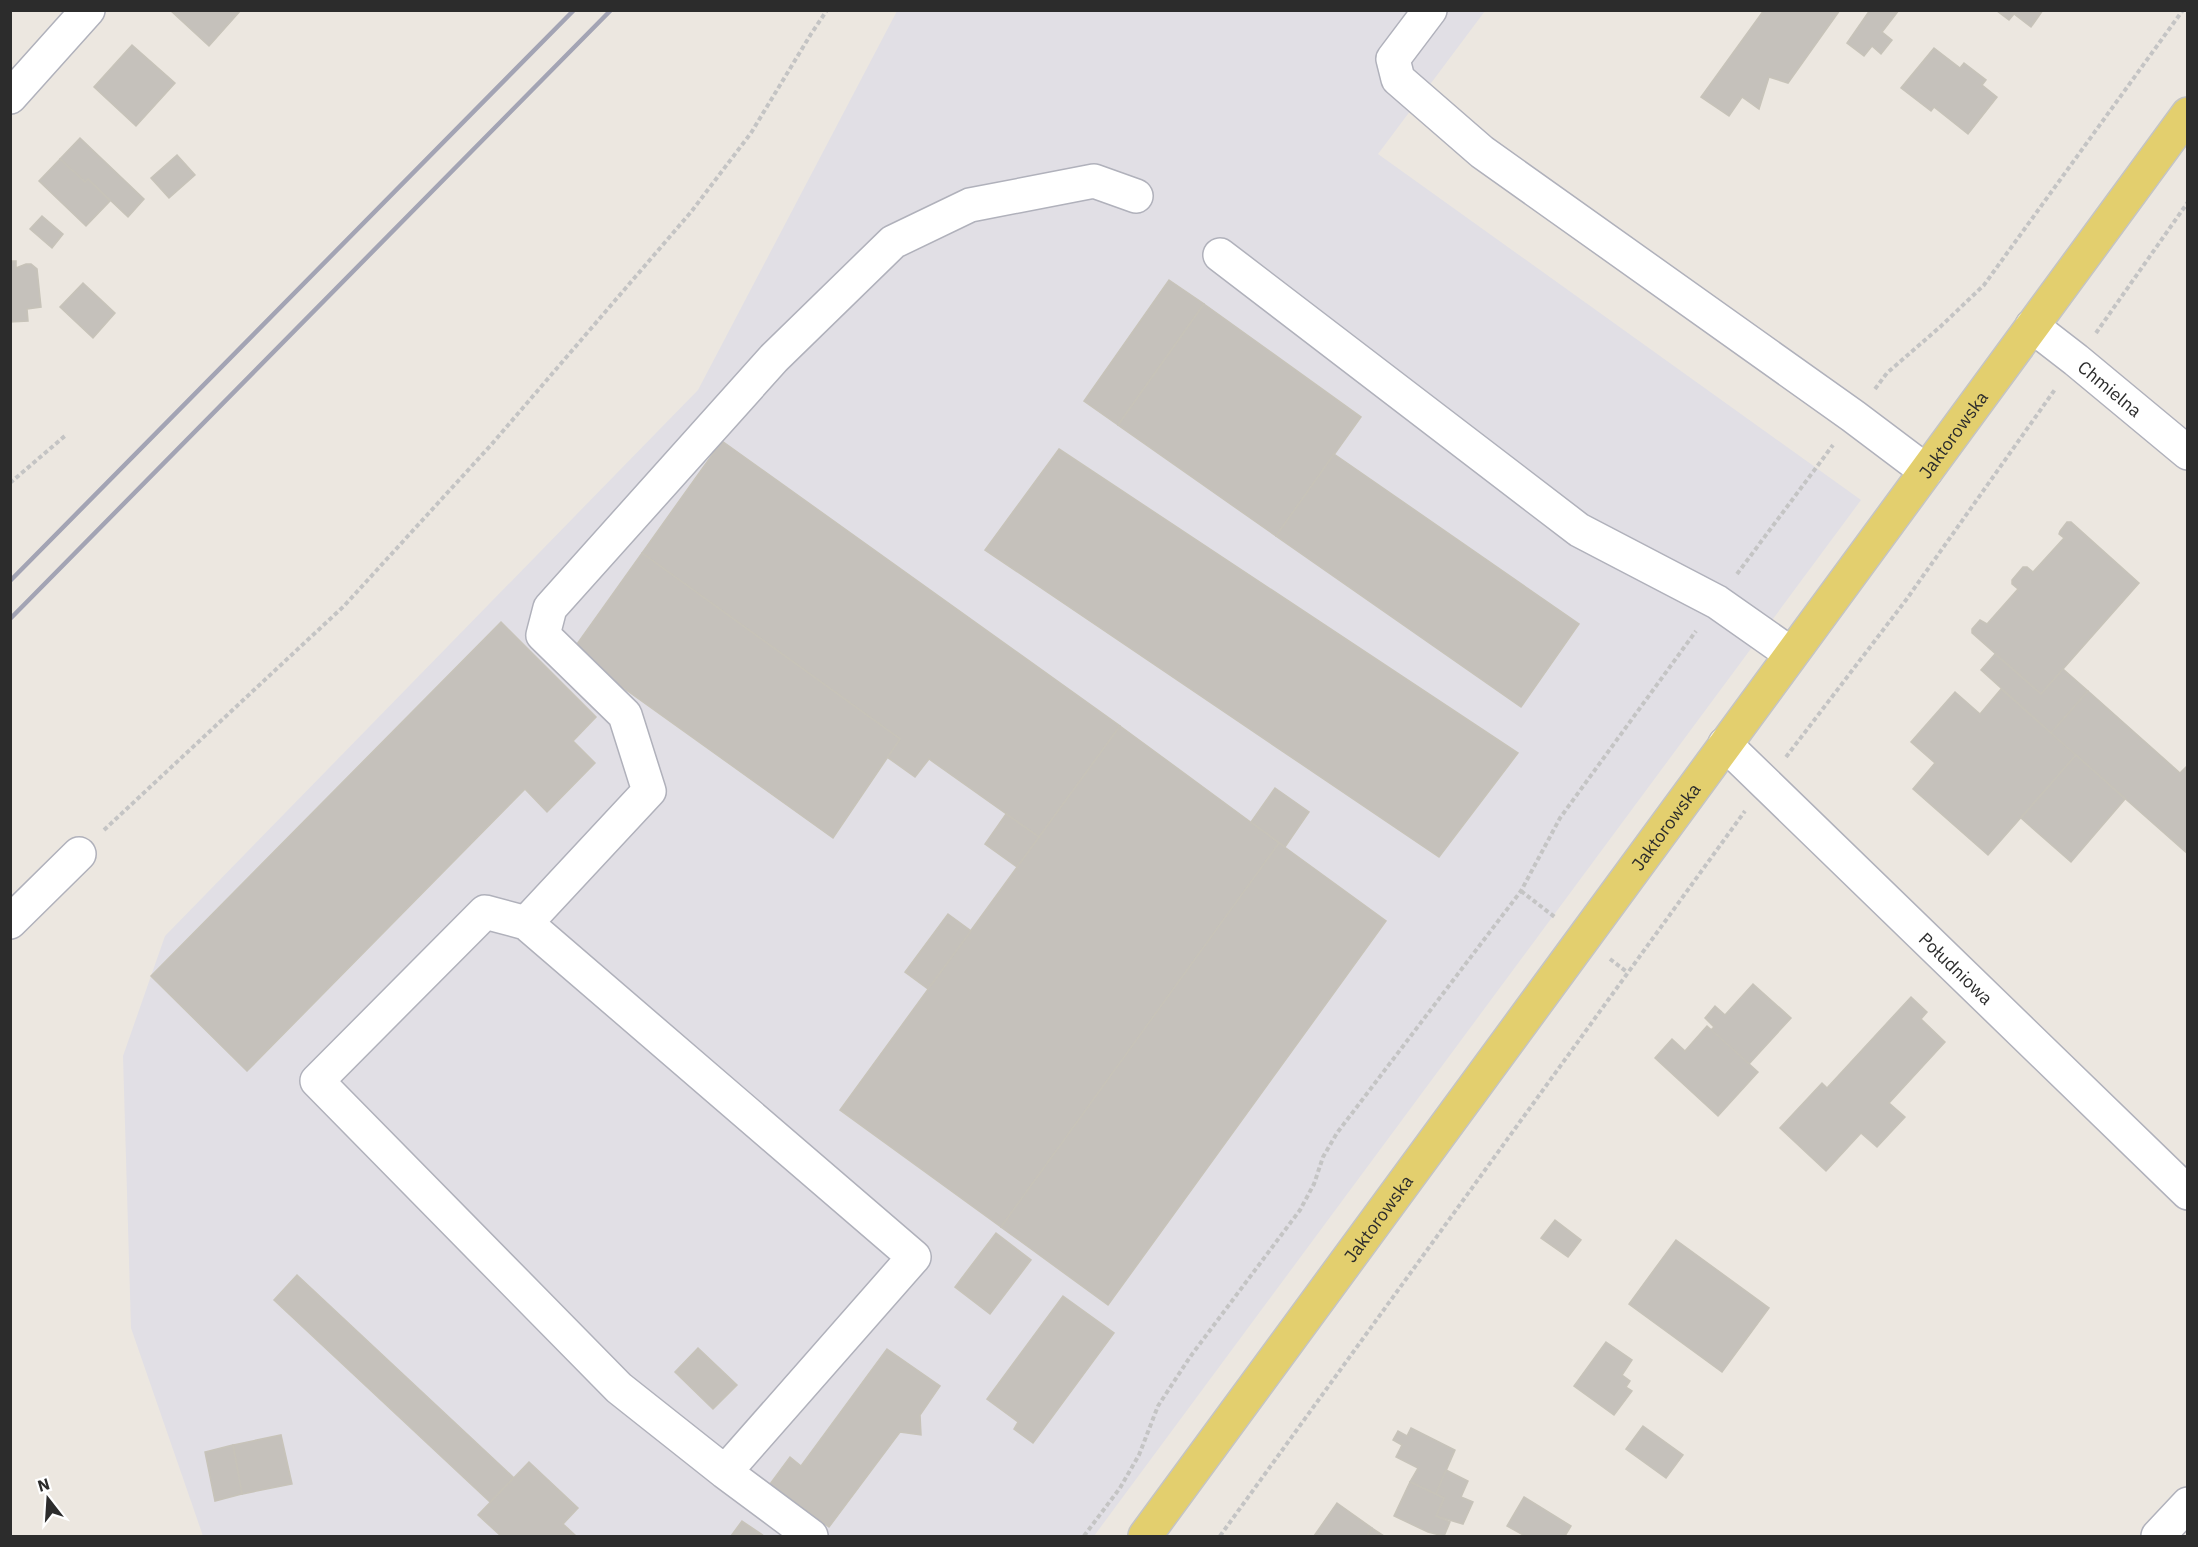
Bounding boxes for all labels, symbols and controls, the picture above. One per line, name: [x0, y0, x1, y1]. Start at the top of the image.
street label: Chmielna: [2073, 355, 2147, 422]
street label: Jaktorowska: [1913, 386, 1993, 483]
street label: Jaktorowska: [1626, 778, 1705, 875]
street label: Południowa: [1914, 927, 1998, 1010]
street label: Jaktorowska: [1338, 1170, 1418, 1266]
north arrow: [18, 1469, 78, 1529]
text: N: [35, 1473, 52, 1496]

